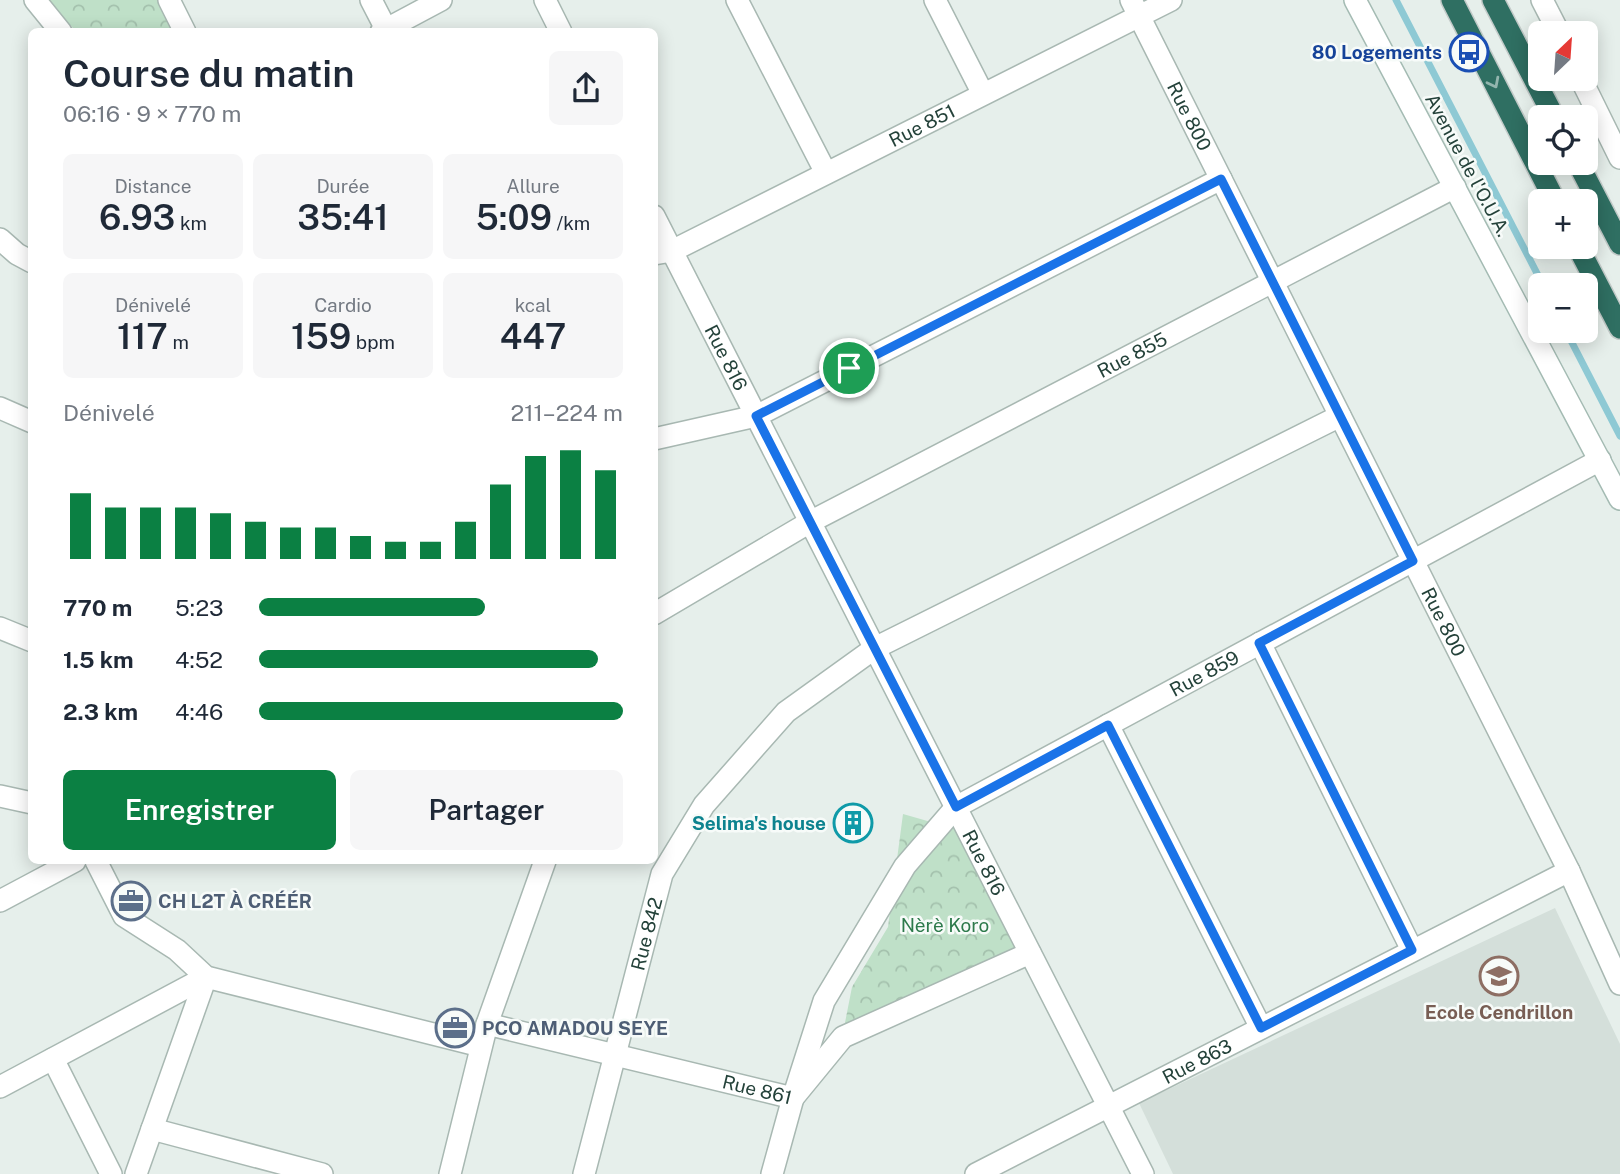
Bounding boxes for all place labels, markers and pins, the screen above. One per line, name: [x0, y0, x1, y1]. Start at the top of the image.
bus stop icon: 80 Logements: [1448, 31, 1490, 73]
place label: 80 Logements: [1312, 41, 1442, 63]
pin: [819, 338, 879, 398]
building icon: Selima's house: [832, 802, 874, 844]
place label: Selima's house: [692, 812, 826, 834]
office icon: CH L2T À CRÉÉR: [110, 880, 152, 922]
place label: CH L2T À CRÉÉR: [158, 890, 312, 912]
school or university icon: Ecole Cendrillon: [1478, 955, 1520, 997]
place label: Ecole Cendrillon: [1425, 1001, 1573, 1023]
office icon: PCO AMADOU SEYE: [434, 1007, 476, 1049]
place label: PCO AMADOU SEYE: [482, 1017, 668, 1039]

